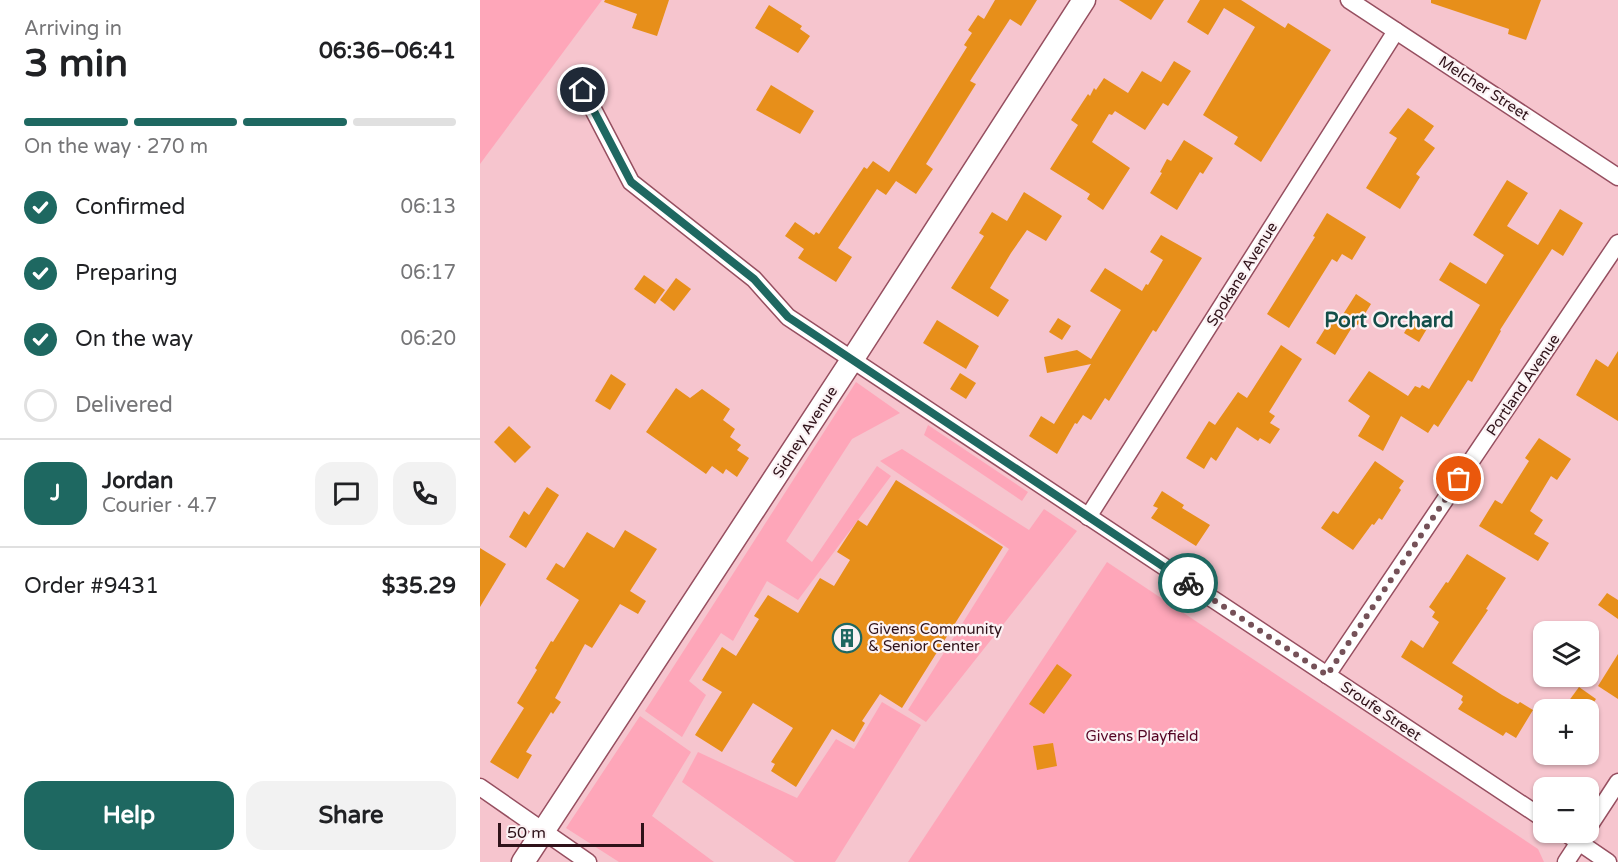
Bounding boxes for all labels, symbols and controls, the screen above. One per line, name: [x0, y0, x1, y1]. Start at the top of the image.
text: Arriving in: [24, 17, 122, 41]
text: 06:36–06:41: [319, 38, 456, 64]
text: 3 min: [24, 40, 128, 87]
street label: Melcher Street: [1435, 52, 1533, 124]
pin: [557, 64, 608, 115]
icon: home: [566, 73, 599, 106]
text: On the way · 270 m: [24, 135, 208, 159]
icon: check: [24, 191, 57, 224]
text: Confirmed: [75, 194, 185, 220]
text: 06:13: [401, 195, 456, 219]
street label: Spokane Avenue: [1203, 219, 1281, 329]
icon: check: [24, 257, 57, 290]
text: Preparing: [75, 260, 178, 286]
text: 06:17: [401, 261, 456, 285]
district label: Port Orchard: [1324, 308, 1454, 333]
icon: check: [24, 323, 57, 356]
text: On the way: [75, 326, 193, 352]
text: 06:20: [401, 327, 456, 351]
street label: Portland Avenue: [1482, 331, 1564, 439]
street label: Sidney Avenue: [769, 383, 841, 481]
text: Delivered: [75, 392, 173, 418]
pin: [1433, 453, 1484, 504]
button: chat: [315, 462, 378, 525]
button: phone: [393, 462, 456, 525]
icon: bag: [1442, 462, 1475, 495]
text: Jordan: [102, 468, 173, 494]
text: J: [50, 480, 61, 506]
text: Courier · 4.7: [102, 494, 217, 518]
courier: [1158, 553, 1218, 613]
icon: bike: [1172, 567, 1205, 600]
text: Order #9431: [24, 573, 159, 599]
text: $35.29: [382, 573, 456, 599]
place label: Givens Community & Senior Center: [868, 620, 1002, 655]
map controls: [1533, 621, 1599, 843]
button: layers: [1533, 621, 1599, 687]
building icon: Givens Community & Senior Center: [831, 622, 863, 654]
street label: Sroufe Street: [1337, 677, 1425, 745]
button: +: [1533, 699, 1599, 765]
park label: Givens Playfield: [1086, 727, 1198, 745]
button: −: [1533, 777, 1599, 843]
button: Help: [24, 781, 234, 850]
button: Share: [246, 781, 456, 850]
scale bar: [498, 820, 644, 848]
text: 50 m: [507, 823, 546, 843]

